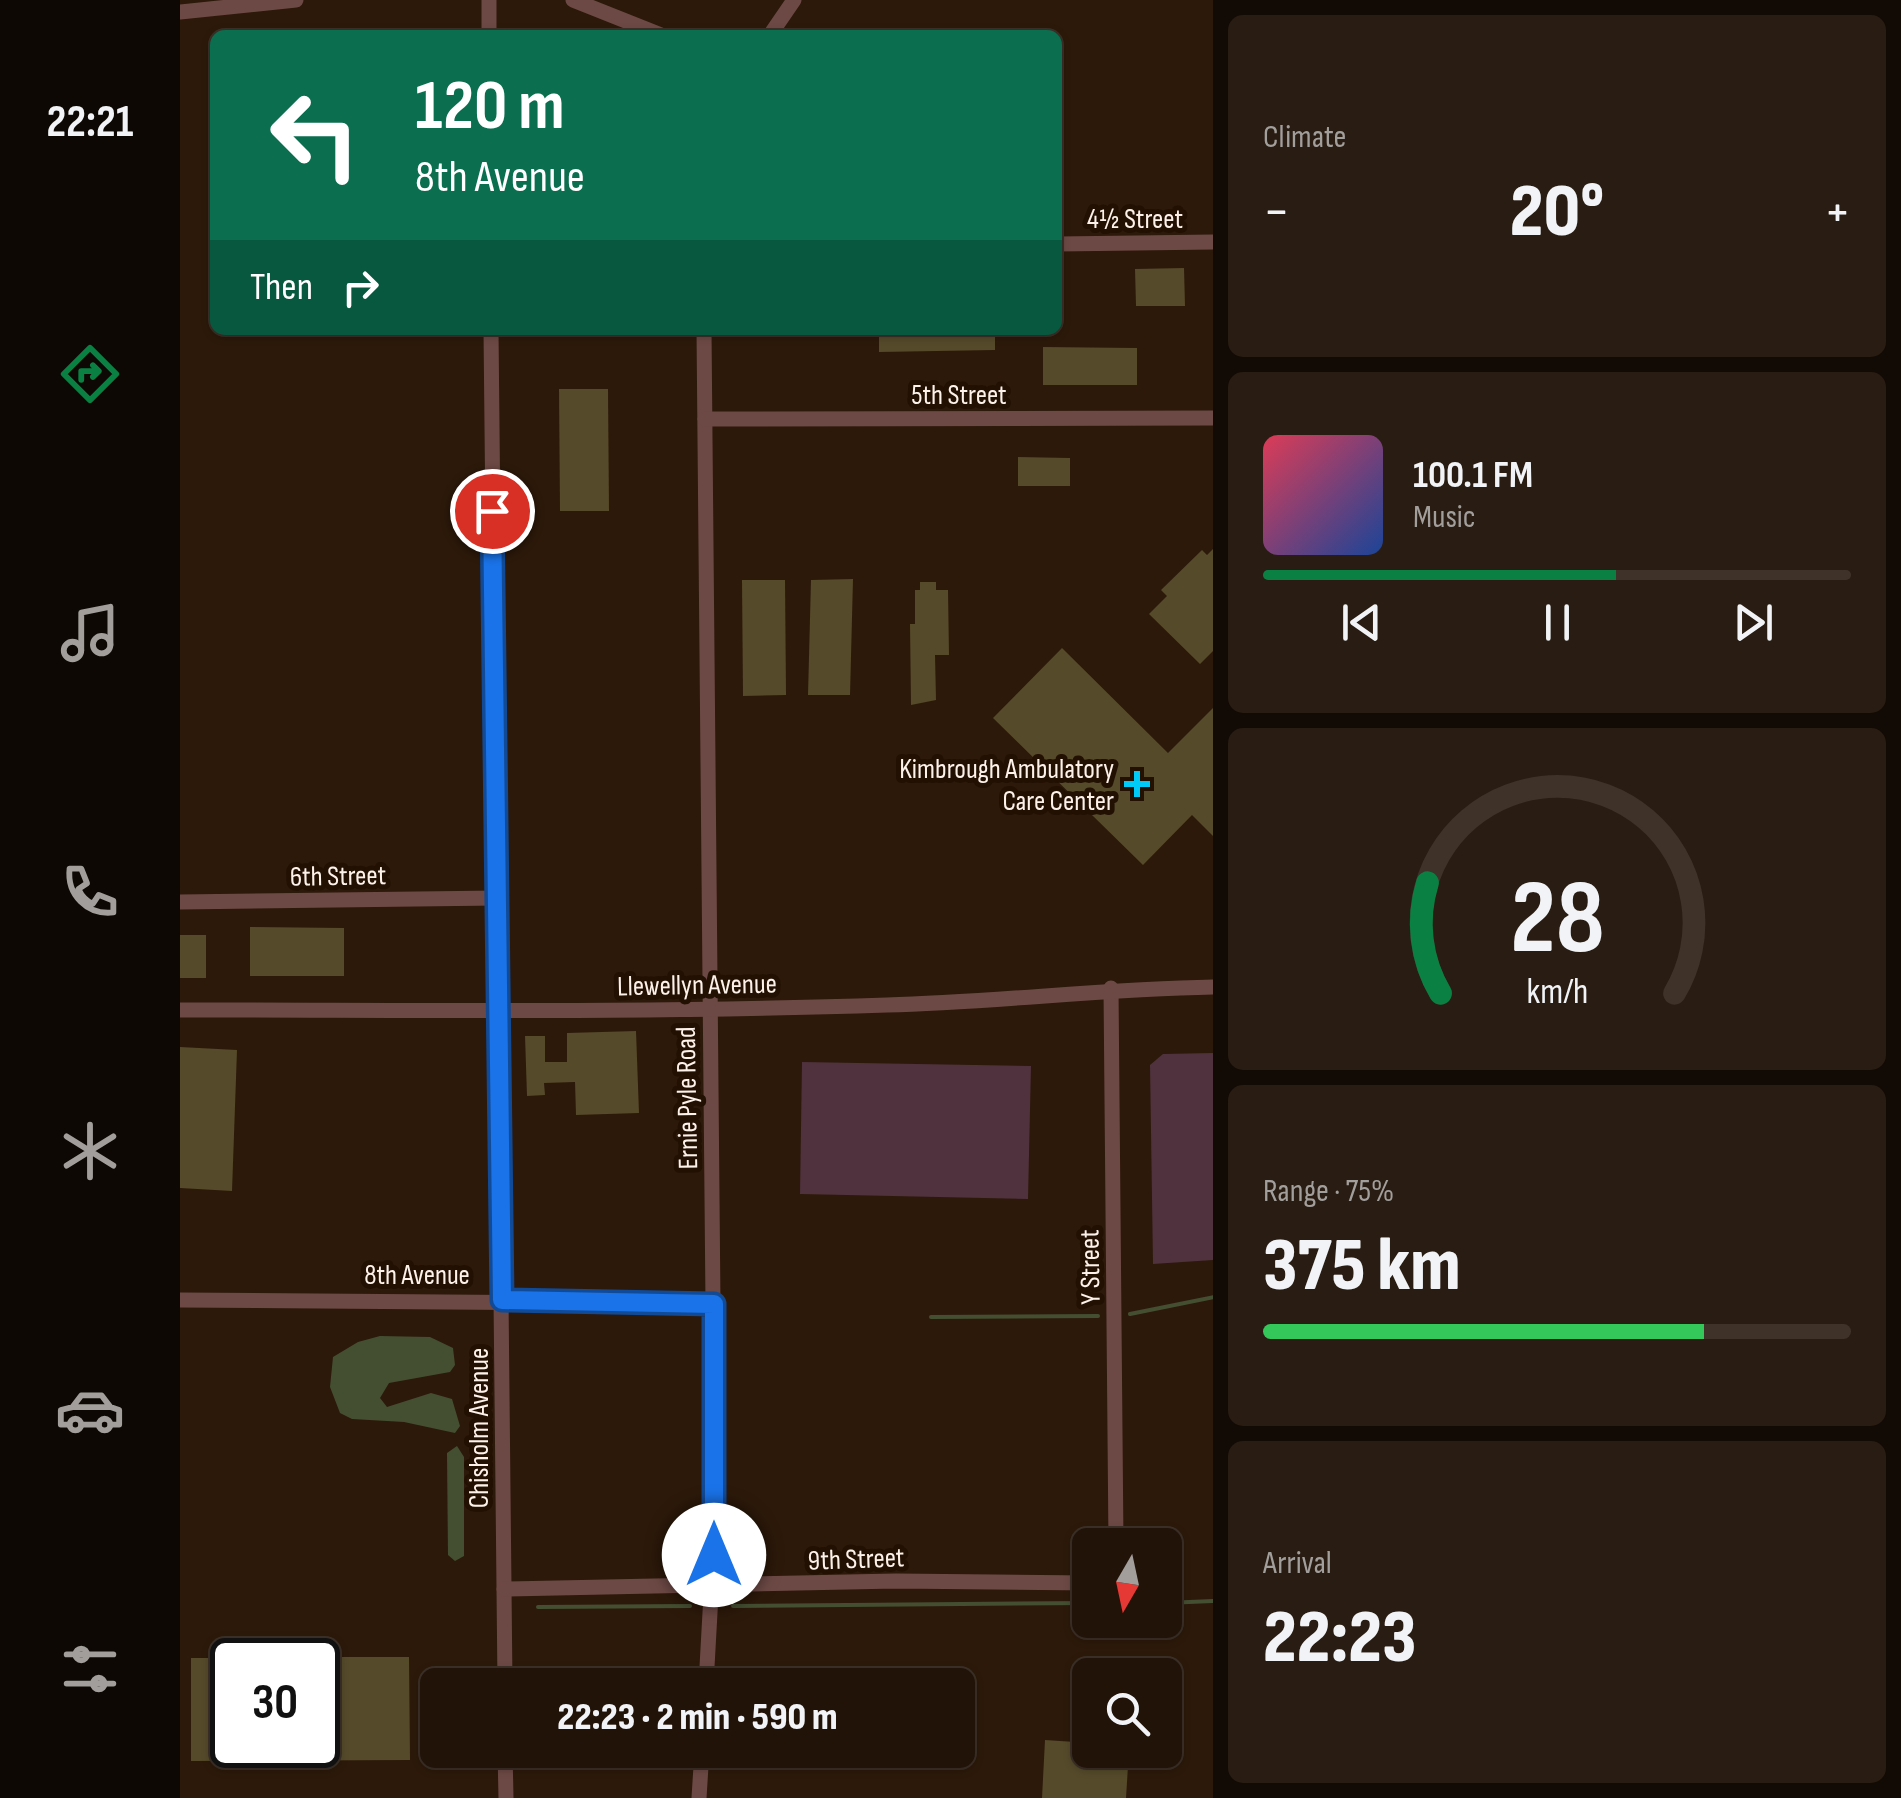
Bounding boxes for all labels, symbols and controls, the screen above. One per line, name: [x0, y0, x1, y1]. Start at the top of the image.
text: 120 m: [415, 65, 565, 149]
icon: left: [250, 70, 380, 200]
text: 22:21: [47, 95, 133, 150]
text: Climate: [1263, 118, 1346, 157]
text: 8th Avenue: [415, 150, 585, 205]
text: 20°: [1510, 167, 1604, 258]
text: −: [1263, 179, 1290, 246]
text: +: [1824, 179, 1851, 246]
street label: 4½ Street: [1087, 203, 1183, 236]
icon: right: [333, 260, 388, 315]
text: Then: [250, 265, 313, 310]
icon: directions: [55, 339, 125, 409]
street label: 5th Street: [911, 379, 1007, 412]
text: 100.1 FM: [1413, 453, 1533, 498]
pin: [450, 469, 535, 554]
icon: arrive: [465, 484, 520, 539]
text: Music: [1413, 498, 1476, 537]
icon: previous: [1334, 595, 1389, 650]
icon: pause: [1530, 595, 1585, 650]
icon: next: [1726, 595, 1781, 650]
icon: music: [55, 598, 125, 668]
place label: Kimbrough Ambulatory Care Center: [899, 753, 1114, 818]
marker: Kimbrough Ambulatory Care Center: [1124, 771, 1150, 797]
icon: phone: [55, 857, 125, 927]
text: 28: [1510, 857, 1604, 982]
street label: 6th Street: [290, 859, 386, 894]
street label: Llewellyn Avenue: [617, 968, 777, 1003]
text: km/h: [1526, 971, 1588, 1014]
street label: Ernie Pyle Road: [670, 1026, 705, 1170]
icon: climate: [55, 1116, 125, 1186]
text: Range · 75%: [1263, 1172, 1394, 1211]
text: 375 km: [1263, 1221, 1461, 1312]
street label: Y Street: [1073, 1229, 1108, 1305]
street label: 8th Avenue: [364, 1259, 470, 1292]
street label: Chisholm Avenue: [463, 1348, 496, 1508]
icon: car: [55, 1375, 125, 1445]
position arrow: [662, 1503, 766, 1607]
north arrow: [1072, 1528, 1182, 1638]
map controls: [1072, 1528, 1182, 1768]
street label: 9th Street: [807, 1541, 905, 1578]
text: Arrival: [1263, 1544, 1332, 1583]
text: 22:23: [1263, 1593, 1417, 1684]
icon: filters: [55, 1634, 125, 1704]
speed limit sign: 30: [210, 1638, 340, 1768]
button: search: [1072, 1658, 1182, 1768]
text: 22:23 · 2 min · 590 m: [557, 1695, 838, 1740]

